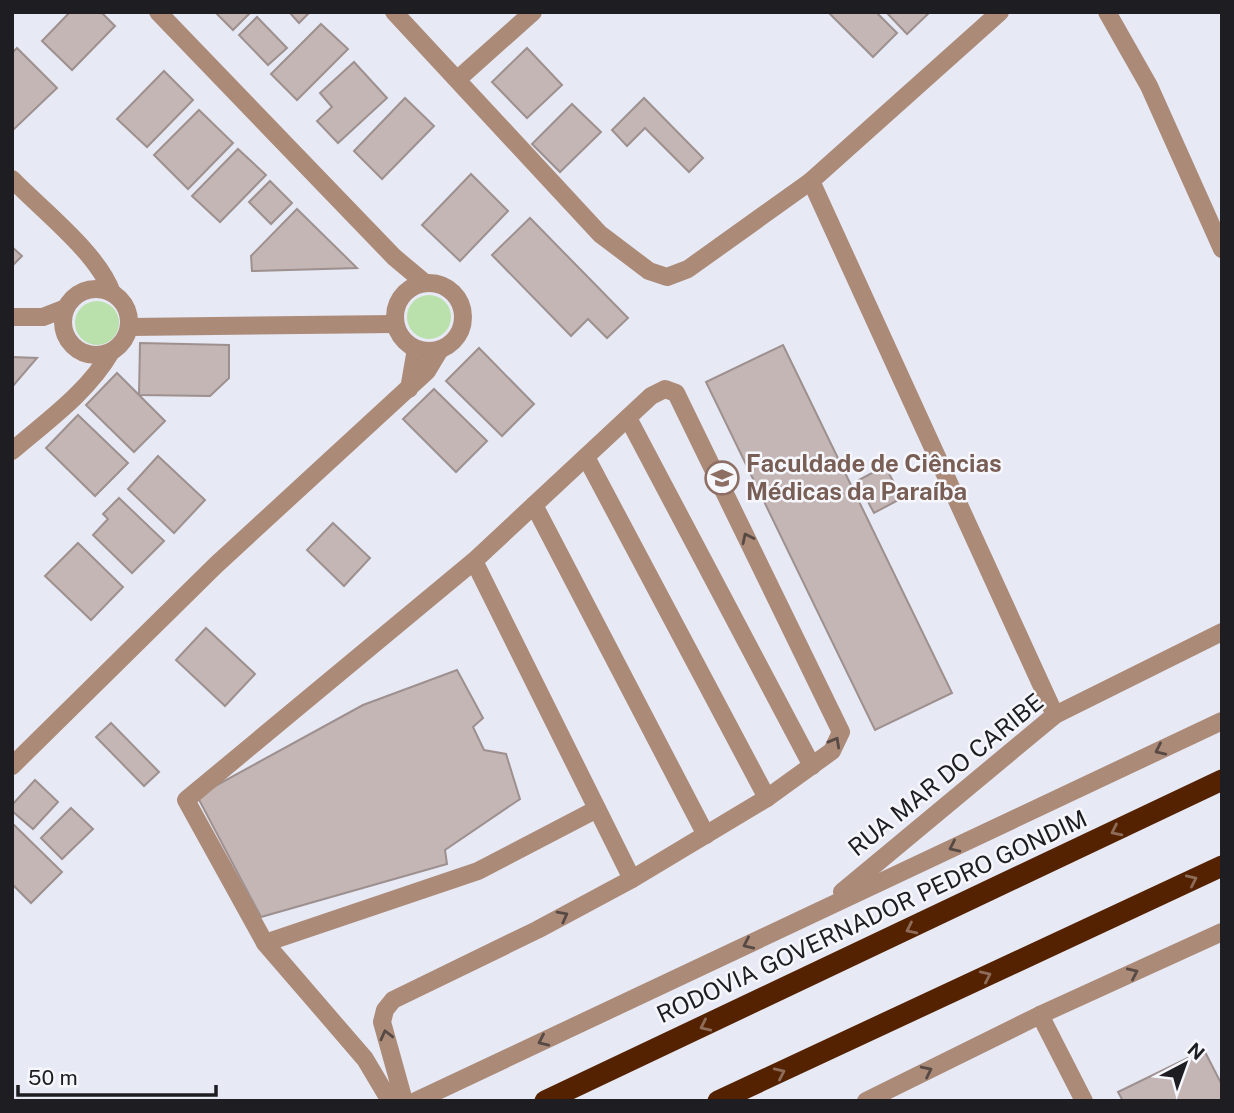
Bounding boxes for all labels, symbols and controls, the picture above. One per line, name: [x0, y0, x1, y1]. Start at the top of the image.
place label: Faculdade de Ciências Médicas da Paraíba: [746, 449, 1002, 505]
school or university icon: Faculdade de Ciências Médicas da Paraíba: [703, 459, 741, 497]
one-way arrow: [742, 533, 756, 545]
street label: RUA MAR DO CARIBE: [842, 687, 1048, 861]
one-way arrow: [827, 737, 840, 750]
one-way arrow: [1155, 742, 1167, 756]
street label: RODOVIA GOVERNADOR PEDRO GONDIM: [652, 804, 1091, 1028]
one-way arrow: [1111, 822, 1123, 836]
one-way arrow: [949, 839, 961, 853]
one-way arrow: [1185, 874, 1197, 888]
one-way arrow: [555, 911, 568, 925]
one-way arrow: [906, 921, 918, 935]
one-way arrow: [743, 936, 755, 950]
one-way arrow: [1126, 967, 1138, 981]
one-way arrow: [979, 971, 991, 985]
one-way arrow: [700, 1018, 712, 1032]
one-way arrow: [380, 1029, 394, 1041]
north arrow: [1150, 1029, 1220, 1099]
one-way arrow: [538, 1033, 550, 1047]
text: N: [1183, 1038, 1209, 1064]
scale bar: [18, 1054, 215, 1098]
text: 50 m: [28, 1065, 78, 1090]
one-way arrow: [920, 1065, 932, 1079]
one-way arrow: [773, 1067, 785, 1081]

